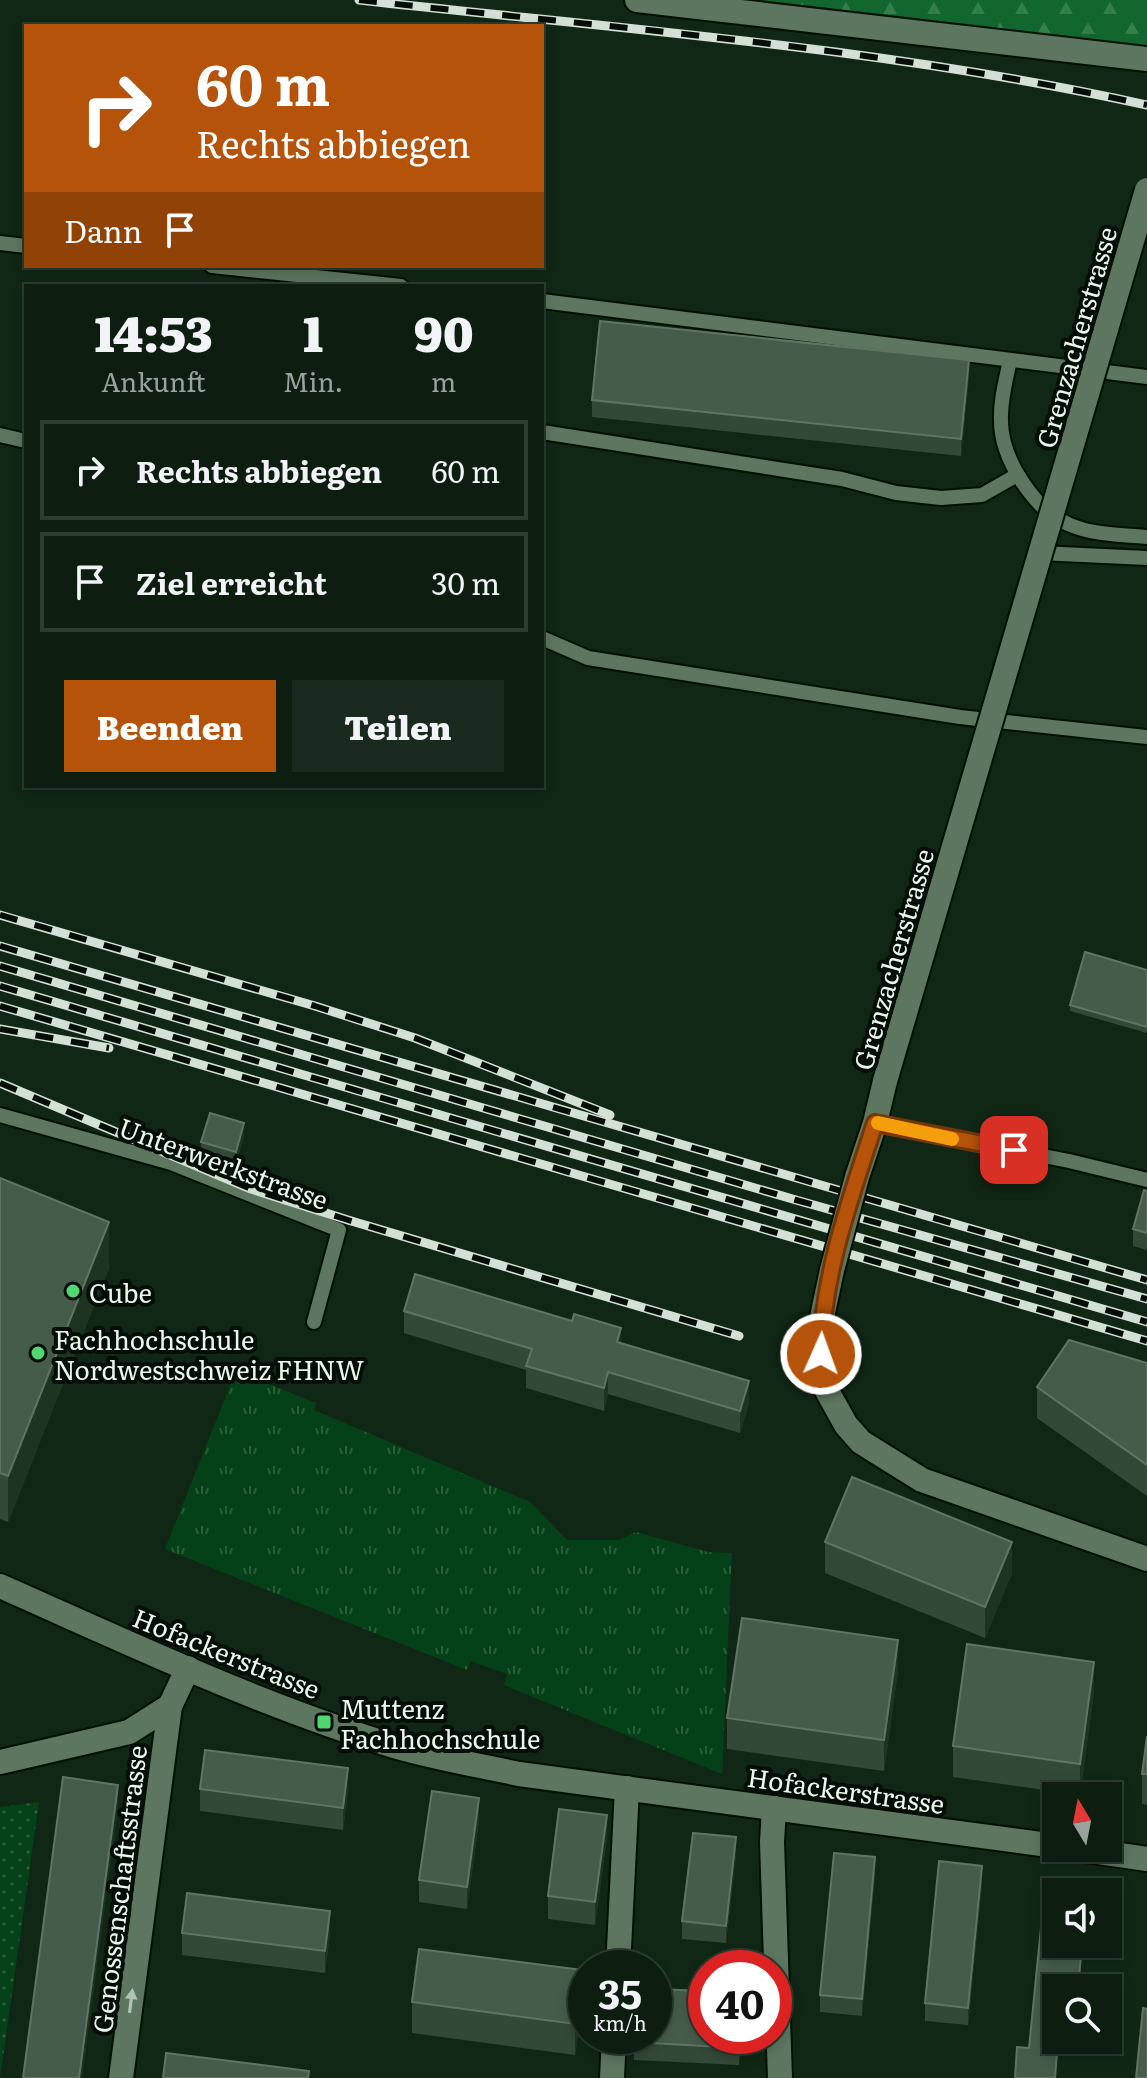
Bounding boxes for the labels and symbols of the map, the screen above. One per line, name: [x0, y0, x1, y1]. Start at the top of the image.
street label: Grenzacherstrasse: [1025, 222, 1125, 452]
street label: Grenzacherstrasse: [842, 844, 942, 1074]
street label: Unterwerkstrasse: [114, 1106, 334, 1218]
pin: [980, 1116, 1048, 1184]
place label: Cube: [89, 1272, 152, 1311]
marker: Cube: [64, 1282, 82, 1300]
position arrow: [779, 1312, 863, 1396]
place label: Fachhochschule Nordwestschweiz FHNW: [54, 1319, 364, 1388]
marker: Fachhochschule Nordwestschweiz FHNW: [29, 1344, 47, 1362]
street label: Hofackerstrasse: [128, 1597, 326, 1707]
place label: Muttenz Fachhochschule: [340, 1688, 540, 1757]
marker: Muttenz Fachhochschule: [315, 1713, 333, 1731]
street label: Genossenschaftsstrasse: [81, 1743, 155, 2035]
street label: Hofackerstrasse: [745, 1756, 947, 1822]
north arrow: [1042, 1782, 1122, 1862]
speed limit sign: 40: [688, 1950, 792, 2054]
one-way arrow: [125, 1988, 138, 2013]

